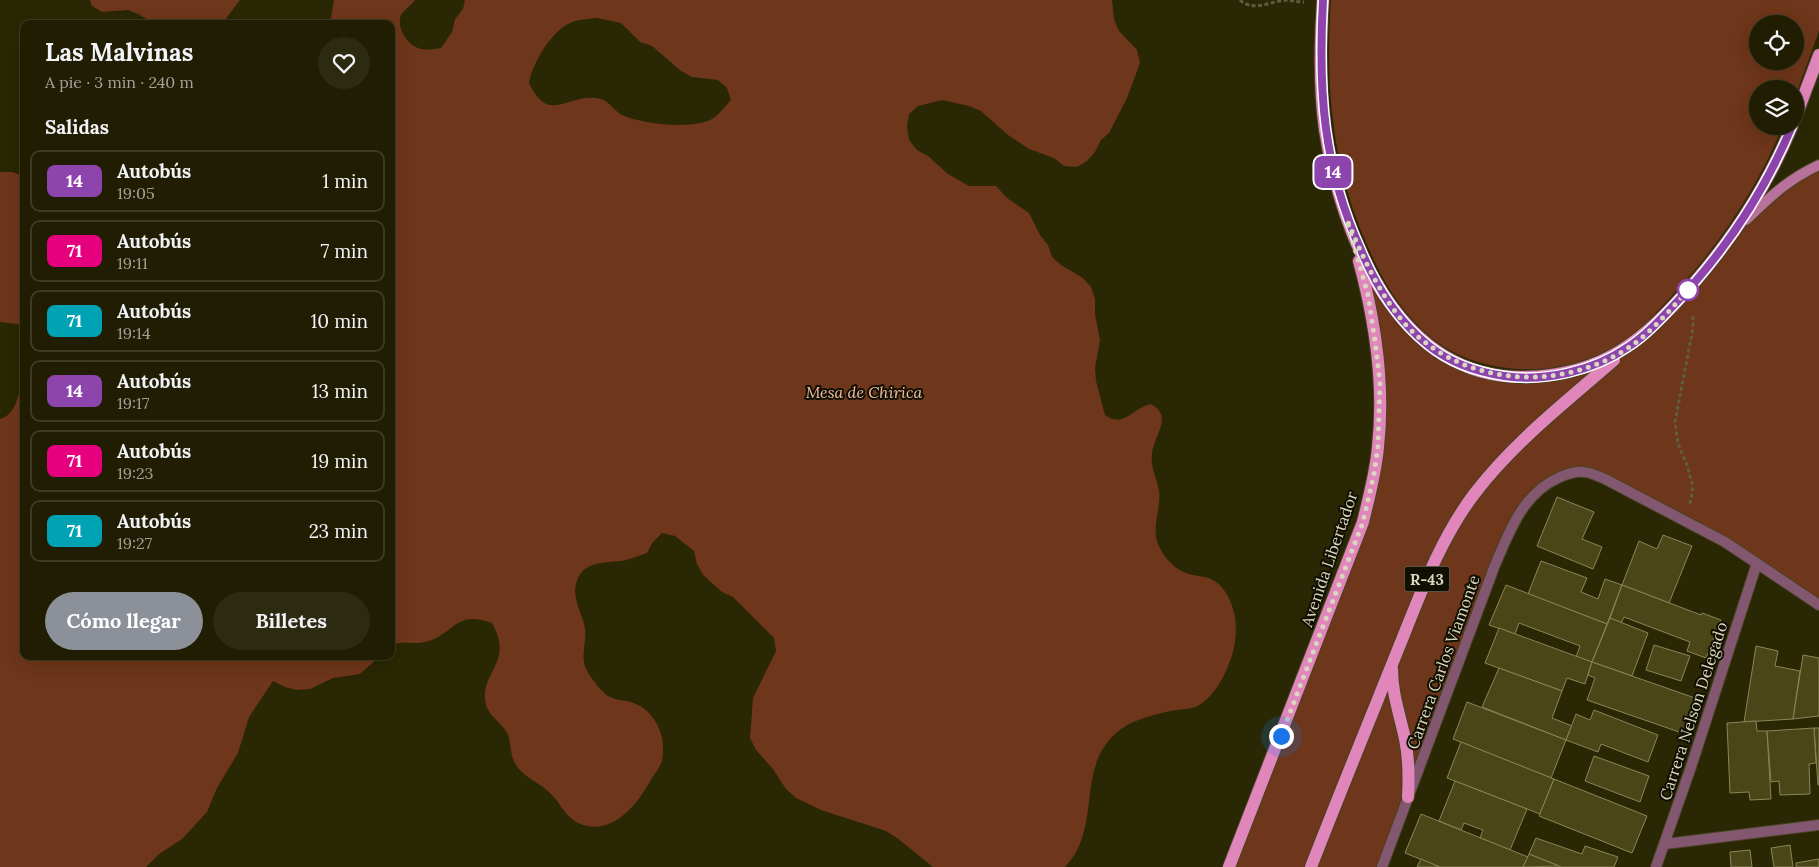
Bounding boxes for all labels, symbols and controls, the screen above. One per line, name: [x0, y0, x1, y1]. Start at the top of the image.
map controls: [1749, 15, 1804, 135]
button: locate: [1749, 15, 1804, 70]
text: Las Malvinas: [45, 37, 193, 68]
button: heart: [318, 37, 370, 89]
text: A pie · 3 min · 240 m: [45, 72, 194, 92]
button: layers: [1749, 80, 1804, 135]
text: Salidas: [45, 115, 109, 139]
line badge: 14: [1310, 156, 1356, 188]
text: Autobús: [117, 159, 191, 183]
text: 14: [1324, 160, 1342, 183]
text: 14: [66, 169, 83, 192]
text: 1 min: [322, 169, 368, 193]
text: 19:05: [117, 183, 155, 203]
text: Autobús: [117, 229, 191, 253]
text: 71: [67, 239, 82, 262]
text: 7 min: [320, 239, 368, 263]
text: 19:11: [117, 253, 148, 273]
unlabelled marker: [1677, 279, 1699, 301]
text: Autobús: [117, 299, 191, 323]
text: 71: [67, 309, 82, 332]
text: 10 min: [310, 309, 368, 333]
text: 19:14: [117, 323, 151, 343]
text: Autobús: [117, 369, 191, 393]
text: 14: [66, 379, 83, 402]
text: 13 min: [312, 379, 368, 403]
park label: Mesa de Chirica: [806, 382, 923, 402]
text: 19:17: [117, 393, 149, 413]
text: Autobús: [117, 439, 191, 463]
text: 71: [67, 449, 82, 472]
text: 19 min: [311, 449, 368, 473]
text: 19:23: [117, 463, 153, 483]
street label: Avenida Libertador: [1296, 489, 1362, 630]
text: Autobús: [117, 509, 191, 533]
text: 71: [67, 519, 82, 542]
text: 23 min: [309, 519, 368, 543]
text: 19:27: [117, 533, 152, 553]
road number: R-43: [1404, 566, 1450, 592]
street label: Carrera Carlos Viamonte: [1402, 572, 1484, 752]
button: Cómo llegar: [45, 592, 203, 650]
button: Billetes: [213, 592, 370, 650]
street label: Carrera Nelson Delegado: [1655, 619, 1731, 803]
your location: [1269, 724, 1294, 749]

